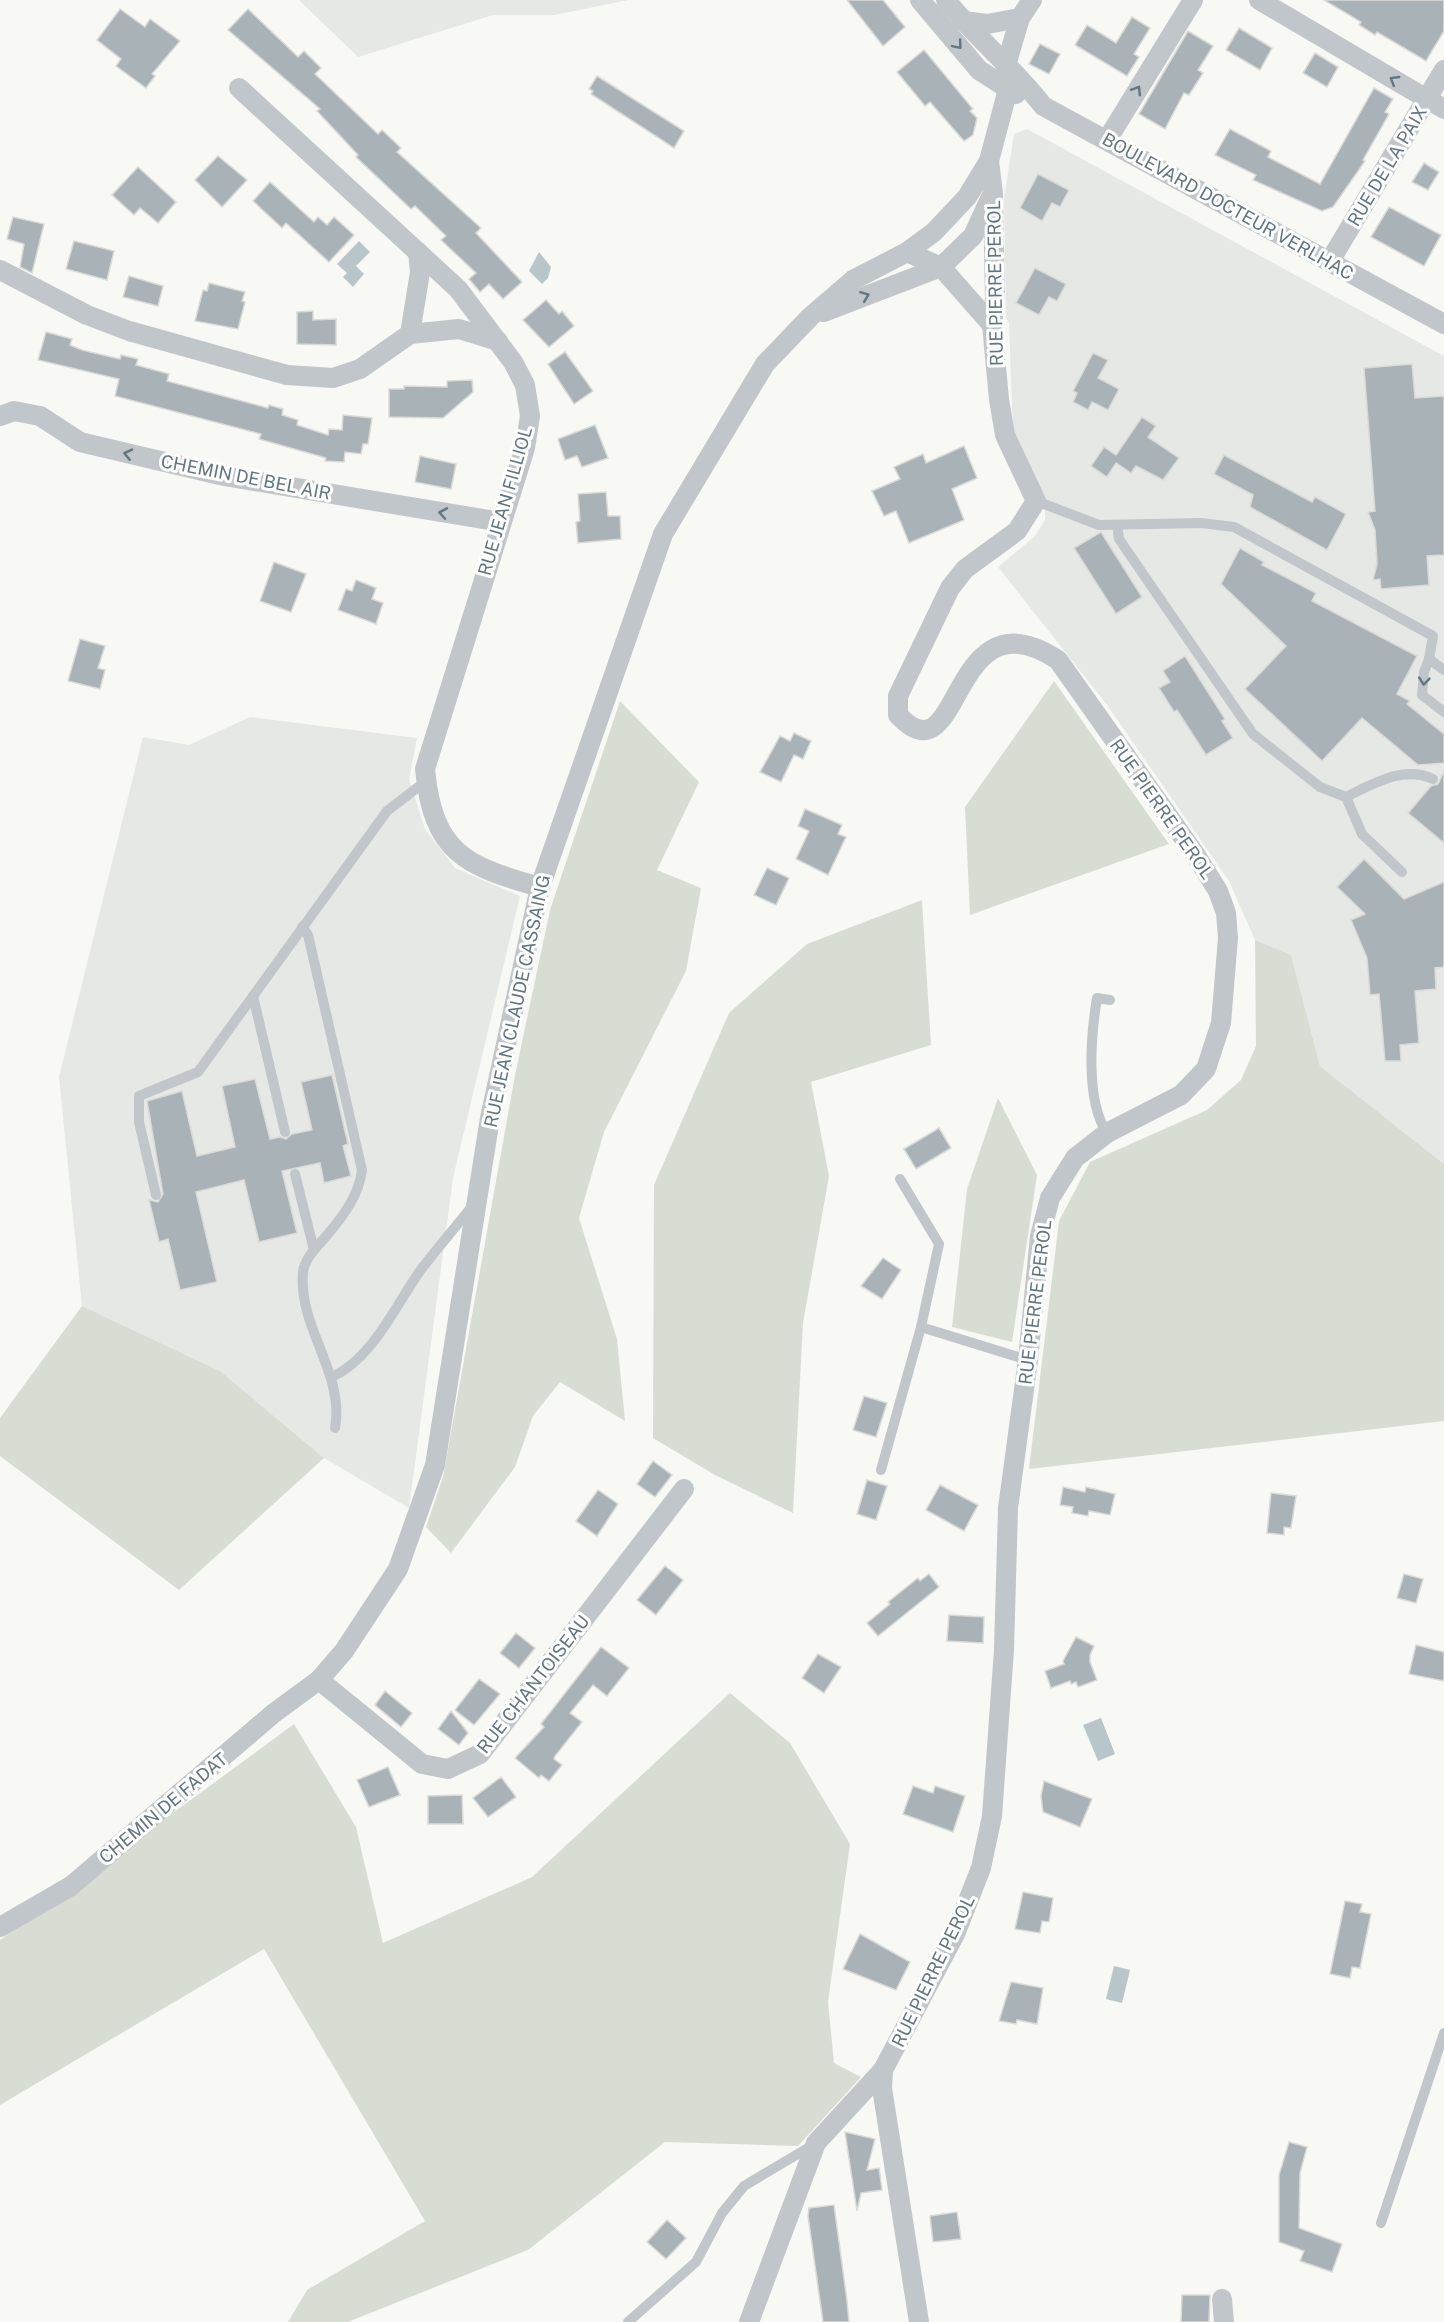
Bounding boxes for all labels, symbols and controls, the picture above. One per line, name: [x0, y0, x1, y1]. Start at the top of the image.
one-way arrow: [950, 38, 961, 49]
one-way arrow: [1390, 75, 1400, 87]
one-way arrow: [1130, 86, 1142, 96]
street label: RUE DE LA PAIX: [1343, 102, 1431, 230]
street label: BOULEVARD DOCTEUR VERLHAC: [1099, 128, 1357, 284]
street label: RUE PIERRE PEROL: [983, 200, 1007, 366]
one-way arrow: [858, 291, 869, 303]
street label: RUE JEAN FILLIOL: [474, 424, 536, 578]
one-way arrow: [123, 448, 133, 461]
street label: CHEMIN DE BEL AIR: [159, 450, 333, 504]
one-way arrow: [439, 507, 448, 519]
one-way arrow: [1418, 676, 1430, 686]
street label: RUE PIERRE PEROL: [1106, 735, 1218, 883]
street label: RUE JEAN CLAUDE CASSAING: [480, 873, 554, 1129]
street label: RUE PIERRE PEROL: [1014, 1218, 1056, 1386]
street label: RUE CHANTOISEAU: [473, 1611, 593, 1757]
street label: CHEMIN DE FADAT: [95, 1748, 232, 1868]
street label: RUE PIERRE PEROL: [887, 1892, 979, 2050]

